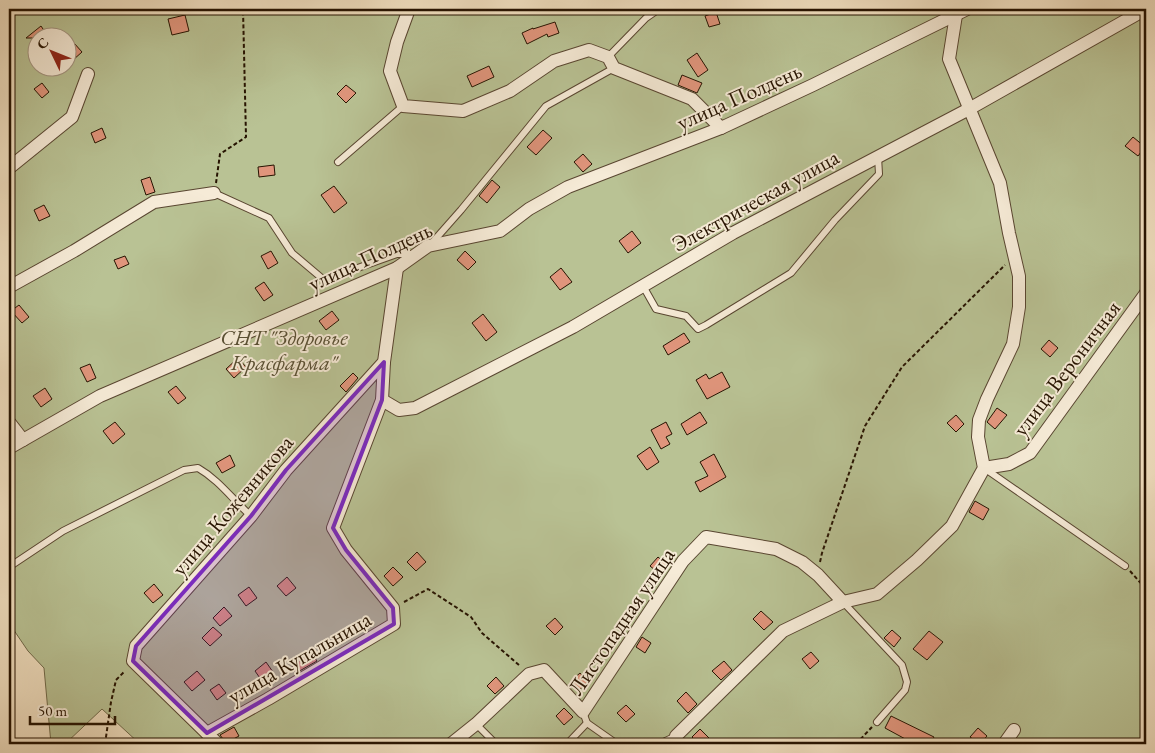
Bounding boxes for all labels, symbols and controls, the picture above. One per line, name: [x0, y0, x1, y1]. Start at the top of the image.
north arrow: [28, 28, 78, 78]
text: С: [33, 33, 53, 53]
street label: улица Полдень: [672, 56, 806, 137]
street label: Электрическая улица: [666, 142, 844, 258]
street label: улица Полдень: [303, 215, 437, 298]
street label: улица Вероничная: [1006, 295, 1127, 442]
park label: СНТ "Здоровье Красфарма": [220, 323, 348, 377]
street label: улица Кожевникова: [165, 429, 300, 582]
street label: Листопадная улица: [561, 542, 682, 701]
street label: улица Купальница: [222, 604, 377, 710]
scale bar: [30, 693, 115, 725]
text: 50 m: [38, 701, 67, 720]

